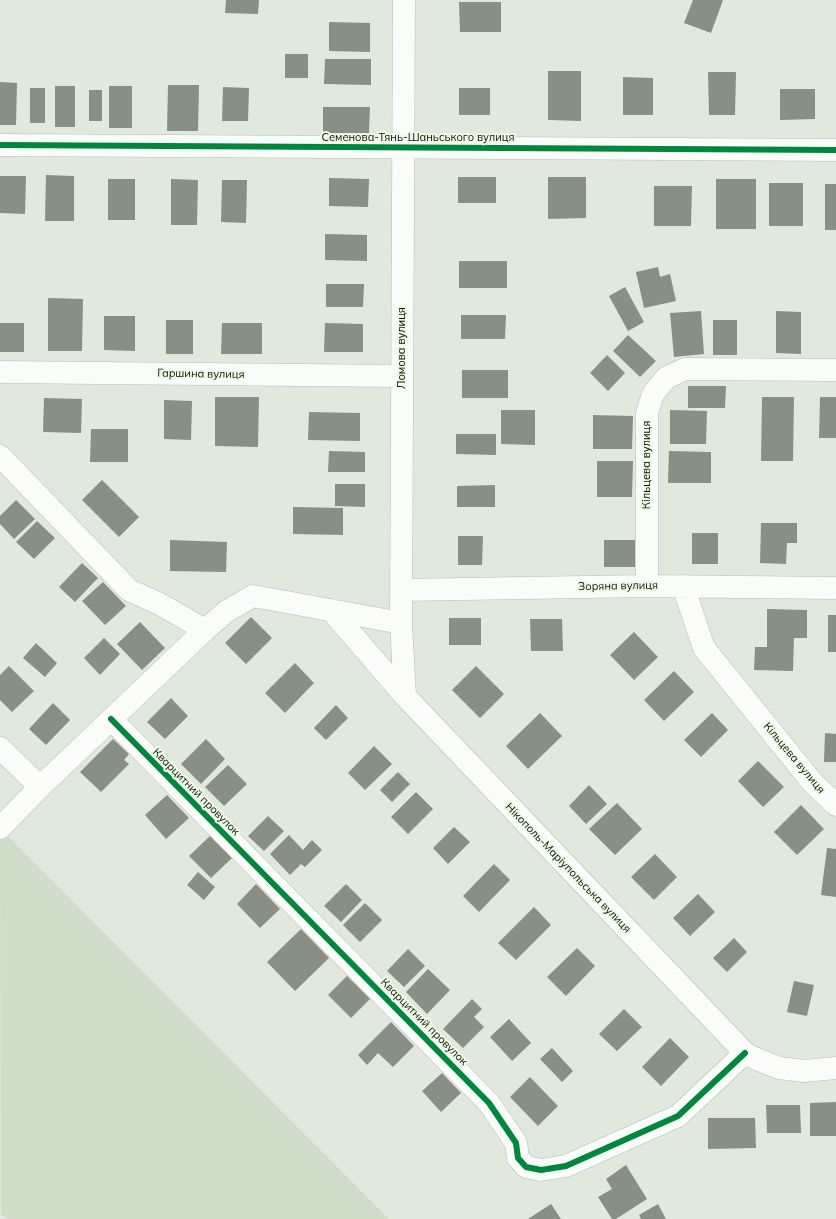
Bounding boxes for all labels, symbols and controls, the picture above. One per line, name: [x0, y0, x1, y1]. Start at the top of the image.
street label: Семенова-Тянь-Шаньського вулиця: [322, 131, 514, 145]
street label: Ломова вулиця: [395, 307, 409, 389]
street label: Гаршина вулиця: [157, 367, 245, 381]
street label: Кільцева вулиця: [640, 421, 654, 509]
street label: Зоряна вулиця: [578, 579, 658, 593]
street label: Кільцева вулиця: [760, 720, 828, 796]
street label: Кварцитний провулок: [150, 746, 242, 838]
street label: Нікополь-Маріупольська вулиця: [502, 800, 634, 936]
street label: Кварцитний провулок: [378, 976, 470, 1068]

